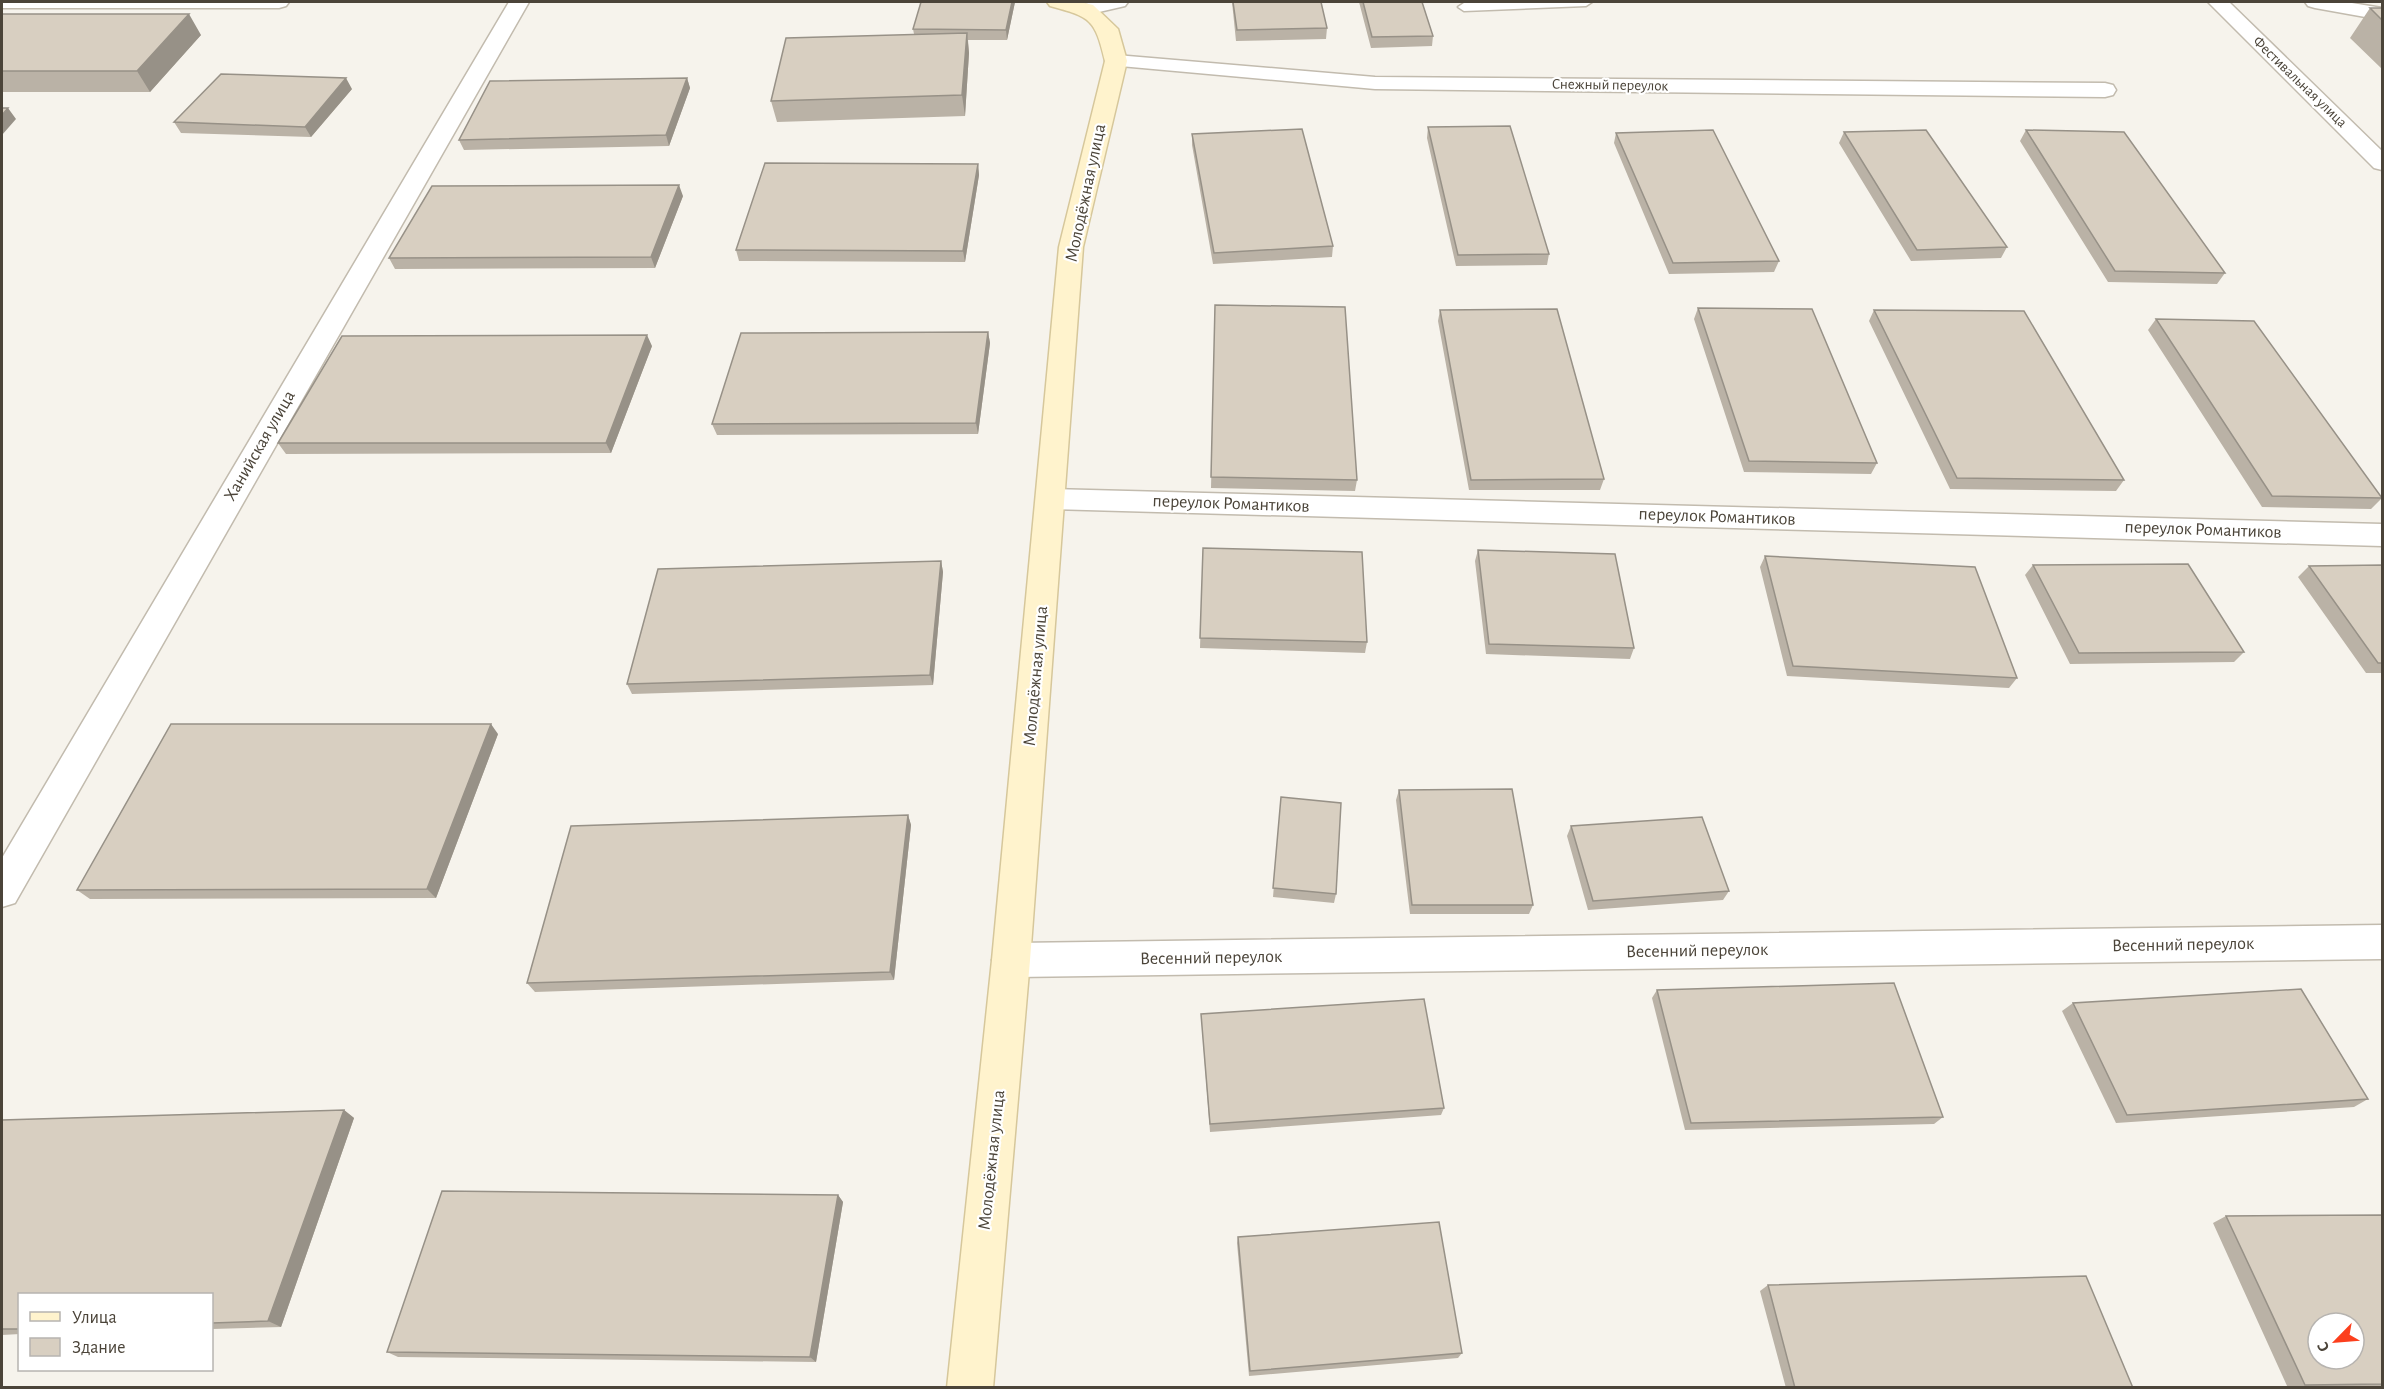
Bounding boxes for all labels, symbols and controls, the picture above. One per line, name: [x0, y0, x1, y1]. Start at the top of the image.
street label: Фестивальная улица: [2250, 33, 2350, 131]
street label: Снежный переулок: [1552, 76, 1668, 94]
street label: Молодёжная улица: [1063, 122, 1109, 264]
street label: Ханийская улица: [221, 388, 299, 504]
street label: переулок Романтиков: [1152, 492, 1310, 516]
street label: переулок Романтиков: [1638, 505, 1796, 529]
street label: переулок Романтиков: [2124, 518, 2282, 542]
street label: Молодёжная улица: [1021, 605, 1051, 747]
street label: Весенний переулок: [2112, 935, 2255, 955]
street label: Весенний переулок: [1626, 941, 1769, 961]
street label: Весенний переулок: [1140, 948, 1283, 968]
street label: Молодёжная улица: [976, 1089, 1008, 1231]
legend: [18, 1293, 213, 1371]
text: Улица: [72, 1309, 117, 1327]
north arrow: [2306, 1311, 2366, 1371]
text: Здание: [72, 1339, 126, 1357]
text: С: [2314, 1339, 2332, 1354]

